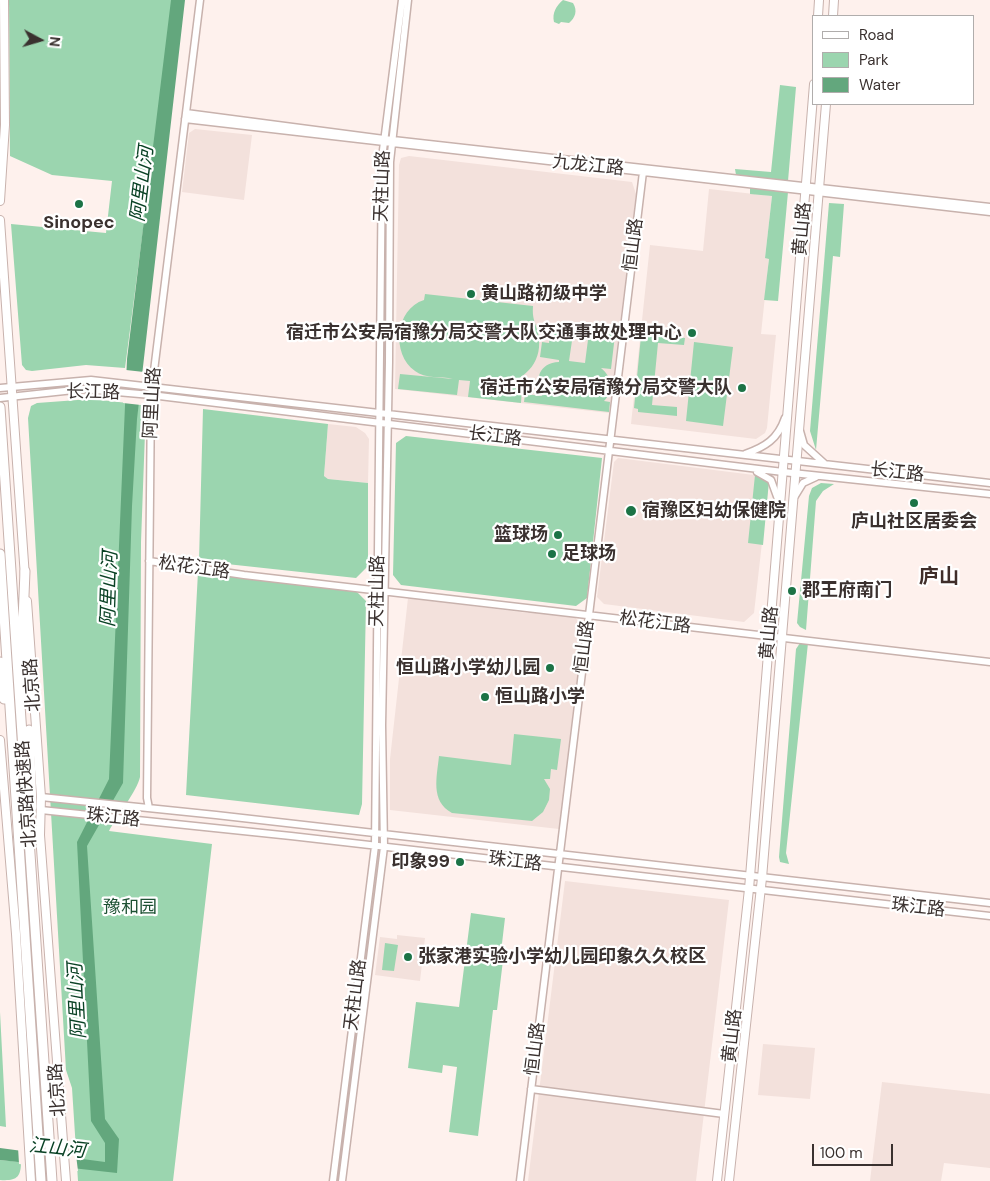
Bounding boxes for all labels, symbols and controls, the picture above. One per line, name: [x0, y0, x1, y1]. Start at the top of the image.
north arrow: [15, 15, 65, 65]
legend: [812, 15, 975, 105]
text: Road: [859, 25, 894, 45]
text: N: [45, 36, 64, 48]
text: Park: [859, 50, 889, 70]
text: Water: [859, 75, 900, 95]
water label: 阿里山河: [127, 145, 159, 223]
street label: 天柱山路: [371, 150, 395, 222]
street label: 九龙江路: [551, 151, 625, 181]
marker: Sinopec: [73, 198, 85, 210]
street label: 黄山路: [790, 201, 816, 257]
place label: Sinopec: [43, 212, 115, 234]
street label: 恒山路: [620, 217, 648, 273]
place label: 黄山路初级中学: [481, 283, 607, 305]
marker: 黄山路初级中学: [465, 288, 477, 300]
place label: 宿迁市公安局宿豫分局交警大队交通事故处理中心: [286, 322, 682, 344]
marker: 宿迁市公安局宿豫分局交警大队交通事故处理中心: [686, 327, 698, 339]
street label: 阿里山路: [140, 366, 166, 440]
place label: 宿迁市公安局宿豫分局交警大队: [480, 377, 732, 399]
street label: 长江路: [66, 382, 120, 404]
marker: 宿迁市公安局宿豫分局交警大队: [736, 382, 748, 394]
street label: 长江路: [467, 423, 523, 451]
street label: 长江路: [869, 459, 925, 487]
marker: 庐山社区居委会: [908, 497, 920, 509]
place label: 宿豫区妇幼保健院: [642, 500, 786, 522]
marker: 宿豫区妇幼保健院: [624, 504, 638, 518]
place label: 庐山社区居委会: [851, 511, 977, 533]
place label: 篮球场: [494, 524, 548, 546]
marker: 篮球场: [552, 529, 564, 541]
place label: 足球场: [562, 543, 616, 565]
marker: 足球场: [546, 548, 558, 560]
water label: 阿里山河: [97, 551, 123, 627]
street label: 松花江路: [157, 552, 231, 584]
street label: 天柱山路: [367, 555, 389, 627]
district label: 庐山: [919, 566, 959, 590]
place label: 郡王府南门: [802, 580, 892, 602]
marker: 郡王府南门: [786, 585, 798, 597]
street label: 黄山路: [757, 605, 783, 661]
street label: 松花江路: [618, 608, 692, 638]
street label: 恒山路: [571, 619, 599, 675]
street label: 北京路: [20, 657, 46, 713]
place label: 恒山路小学幼儿园: [396, 657, 540, 679]
marker: 恒山路小学幼儿园: [544, 662, 556, 674]
place label: 恒山路小学: [495, 686, 585, 708]
marker: 恒山路小学: [479, 691, 491, 703]
street label: 北京路快速路: [12, 739, 42, 849]
street label: 珠江路: [85, 804, 141, 832]
street label: 珠江路: [487, 848, 543, 876]
place label: 印象99: [391, 851, 450, 873]
marker: 印象99: [454, 856, 466, 868]
street label: 珠江路: [890, 894, 946, 922]
park label: 豫和园: [103, 897, 157, 919]
place label: 张家港实验小学幼儿园印象久久校区: [418, 946, 706, 968]
marker: 张家港实验小学幼儿园印象久久校区: [402, 951, 414, 963]
street label: 天柱山路: [341, 958, 371, 1032]
water label: 阿里山河: [65, 962, 91, 1040]
street label: 黄山路: [719, 1008, 747, 1064]
street label: 恒山路: [522, 1021, 550, 1077]
street label: 北京路: [45, 1062, 71, 1118]
scale bar: [815, 1134, 896, 1166]
water label: 江山河: [27, 1135, 87, 1163]
text: 100 m: [820, 1143, 863, 1163]

